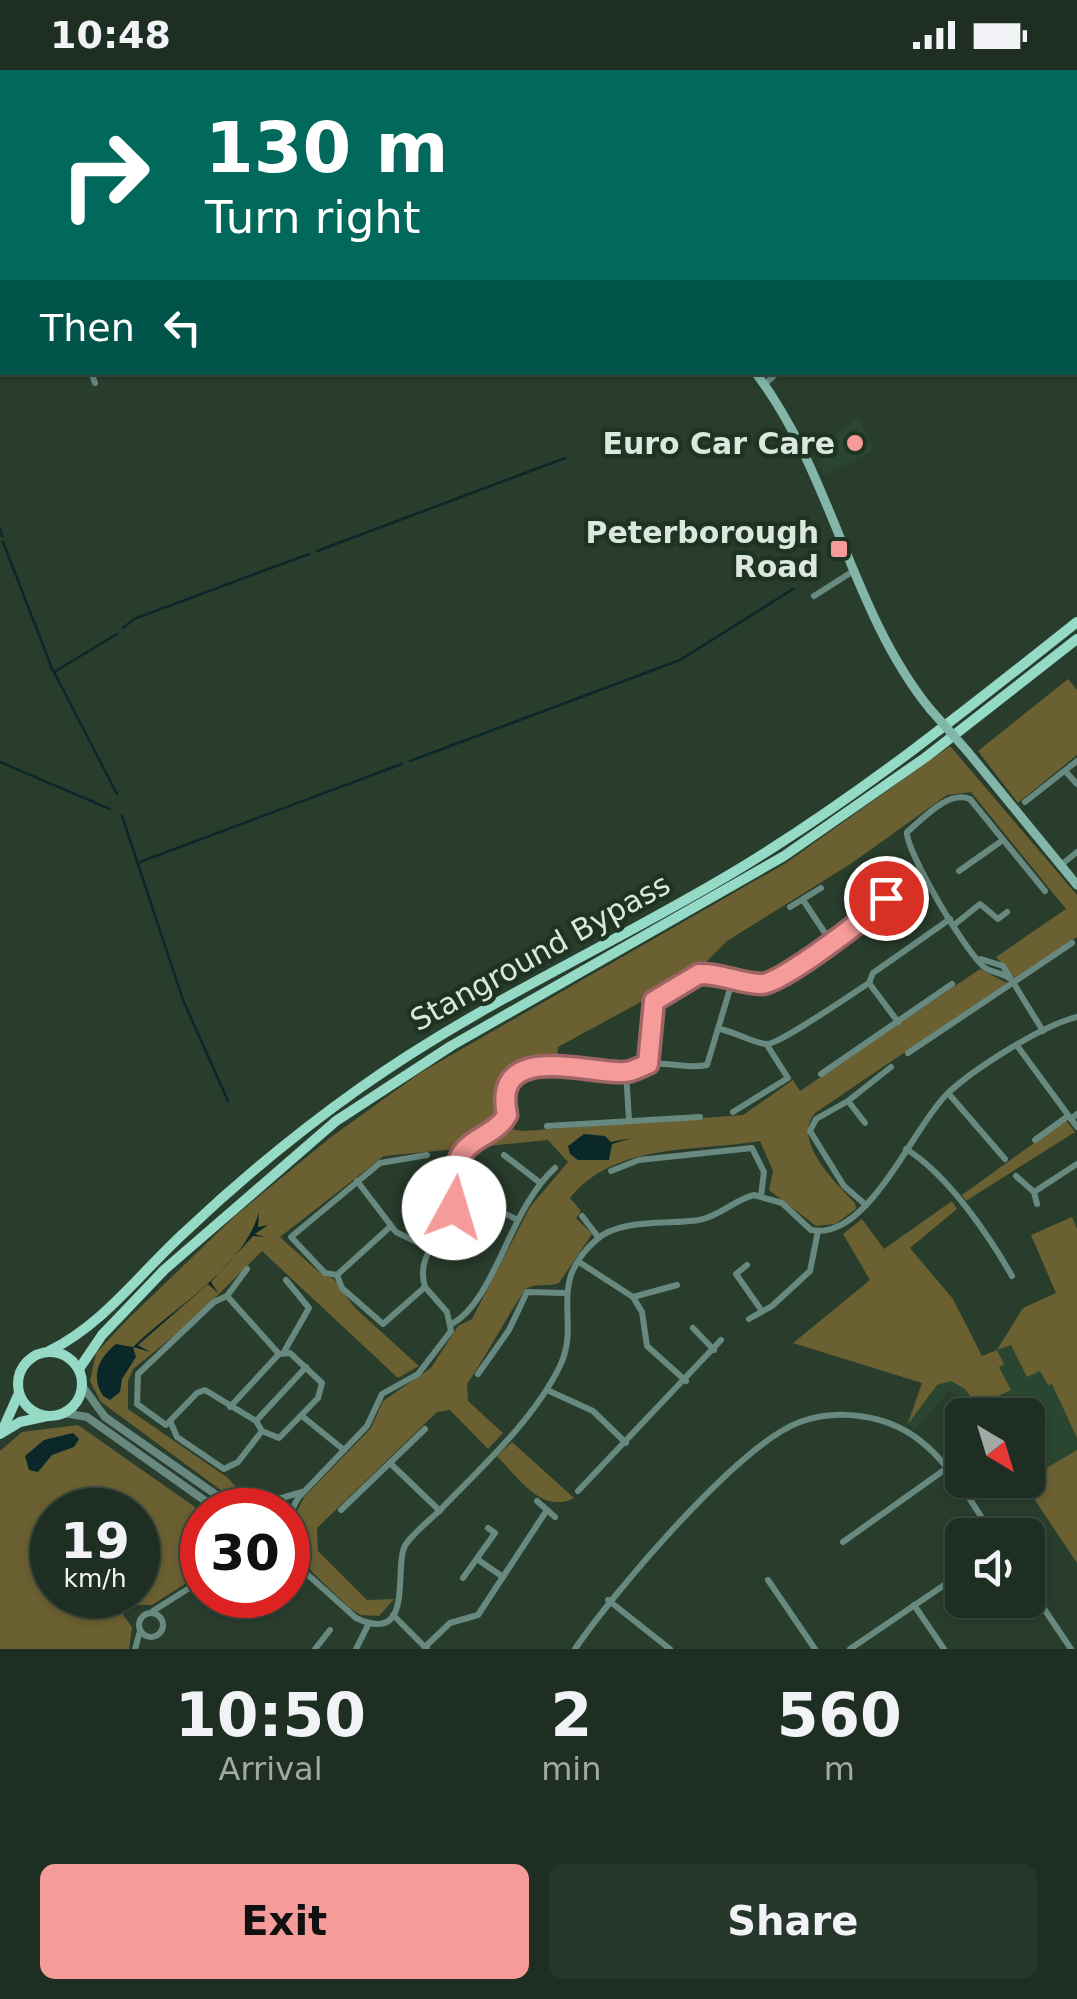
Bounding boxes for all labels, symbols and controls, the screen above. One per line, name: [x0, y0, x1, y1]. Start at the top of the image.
text: 10:48: [50, 13, 171, 57]
text: 130 m: [205, 107, 448, 189]
icon: right: [40, 110, 170, 240]
text: Turn right: [205, 191, 420, 244]
icon: left: [155, 300, 210, 355]
text: Then: [40, 306, 135, 350]
place label: Euro Car Care: [602, 426, 835, 461]
marker: Euro Car Care: [844, 432, 866, 454]
place label: Peterborough Road: [586, 515, 819, 584]
marker: Peterborough Road: [828, 538, 850, 560]
pin: [844, 856, 929, 941]
street label: Stanground Bypass: [404, 866, 676, 1038]
icon: arrive: [859, 871, 914, 926]
position arrow: [402, 1156, 506, 1260]
north arrow: [945, 1398, 1045, 1498]
map controls: [945, 1398, 1045, 1618]
speed limit sign: 30: [180, 1488, 310, 1618]
text: 19: [60, 1512, 130, 1570]
button: sound: [945, 1518, 1045, 1618]
text: km/h: [63, 1564, 127, 1593]
text: 10:50: [175, 1680, 366, 1750]
text: 2: [550, 1680, 592, 1750]
text: 560: [777, 1680, 902, 1750]
text: Arrival: [219, 1750, 323, 1788]
text: min: [541, 1750, 602, 1788]
text: m: [824, 1750, 855, 1788]
button: Exit: [40, 1864, 529, 1979]
button: Share: [549, 1864, 1037, 1979]

